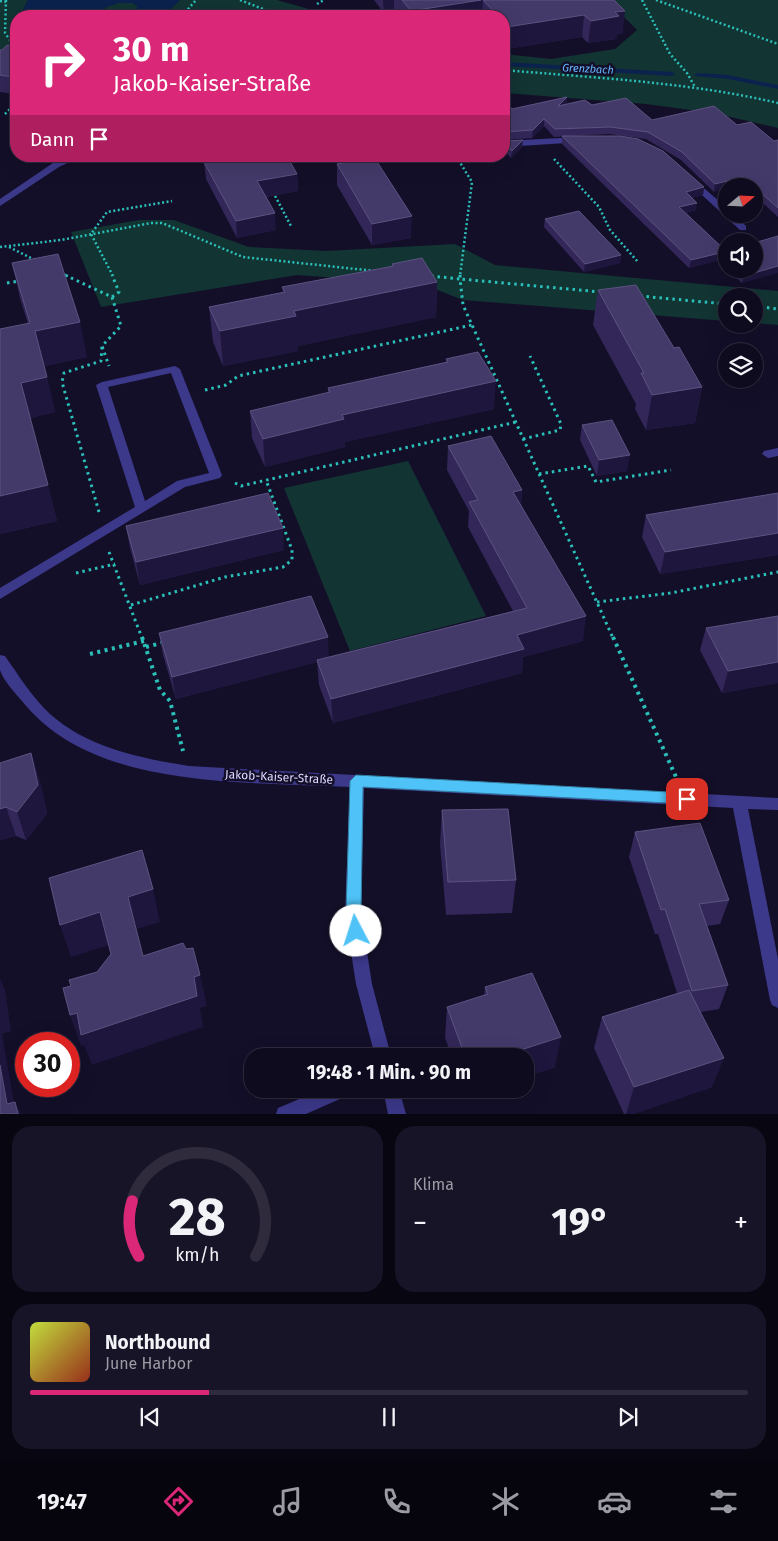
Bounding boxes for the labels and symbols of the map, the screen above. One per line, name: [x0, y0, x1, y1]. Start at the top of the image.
water label: Grenzbach: [562, 61, 614, 77]
north arrow: [718, 178, 762, 222]
street label: Jakob-Kaiser-Straße: [225, 767, 333, 787]
pin: [666, 778, 708, 820]
position arrow: [329, 904, 381, 956]
speed limit sign: 30: [15, 1032, 80, 1097]

